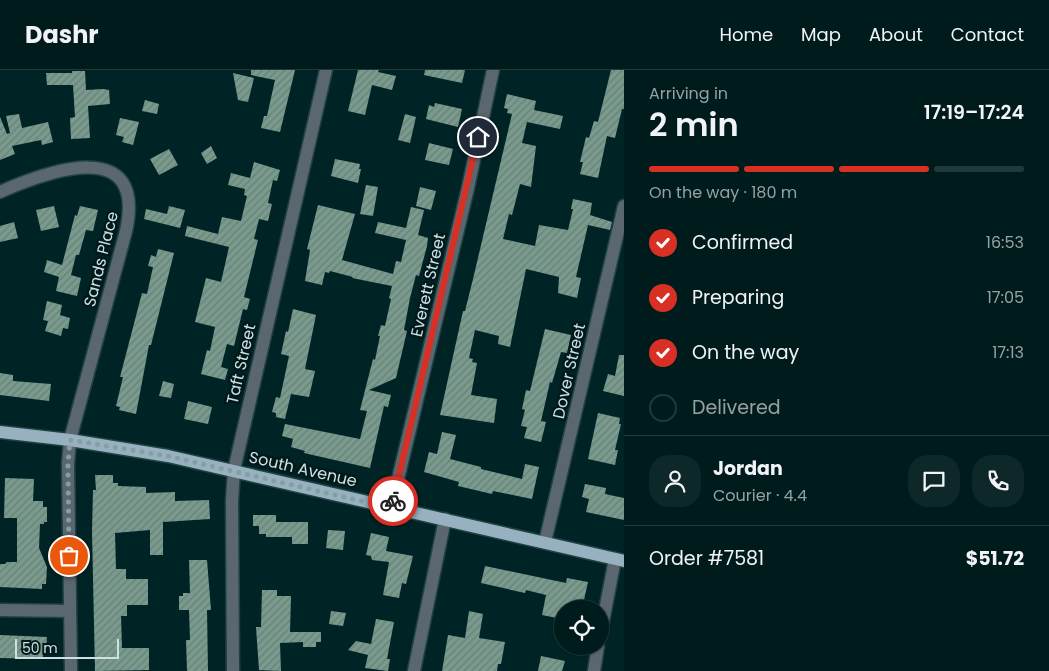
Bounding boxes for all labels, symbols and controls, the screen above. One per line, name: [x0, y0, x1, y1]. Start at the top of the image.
text: Dashr: [25, 18, 99, 51]
text: Home: [719, 22, 773, 47]
text: Map: [801, 22, 841, 47]
text: About: [869, 22, 923, 47]
text: Contact: [951, 22, 1024, 47]
text: Arriving in: [649, 82, 728, 105]
text: 17:19–17:24: [924, 99, 1024, 126]
text: 2 min: [649, 102, 739, 147]
pin: [457, 116, 499, 158]
icon: home: [464, 123, 492, 151]
text: On the way · 180 m: [649, 181, 797, 204]
street label: Sands Place: [78, 209, 124, 309]
icon: check: [649, 229, 677, 257]
text: Confirmed: [692, 229, 793, 256]
street label: Everett Street: [405, 231, 451, 339]
text: 16:53: [986, 231, 1024, 254]
icon: check: [649, 284, 677, 312]
text: Preparing: [692, 284, 784, 311]
text: 17:05: [987, 286, 1024, 309]
street label: Taft Street: [221, 321, 261, 406]
street label: Dover Street: [547, 321, 591, 421]
icon: check: [649, 339, 677, 367]
text: On the way: [692, 339, 799, 366]
text: 17:13: [992, 341, 1024, 364]
text: Delivered: [692, 394, 781, 421]
street label: South Avenue: [247, 445, 359, 493]
button: person: [649, 455, 701, 507]
text: Jordan: [713, 455, 783, 482]
button: chat: [908, 455, 960, 507]
button: phone: [972, 455, 1024, 507]
courier: [368, 476, 418, 526]
text: Courier · 4.4: [713, 484, 807, 507]
icon: bike: [379, 487, 407, 515]
pin: [48, 535, 90, 577]
icon: bag: [55, 542, 83, 570]
text: Order #7581: [649, 545, 764, 572]
text: $51.72: [966, 545, 1024, 572]
map controls: [554, 600, 609, 655]
button: locate: [554, 600, 609, 655]
scale bar: [15, 636, 119, 659]
text: 50 m: [22, 638, 58, 658]

